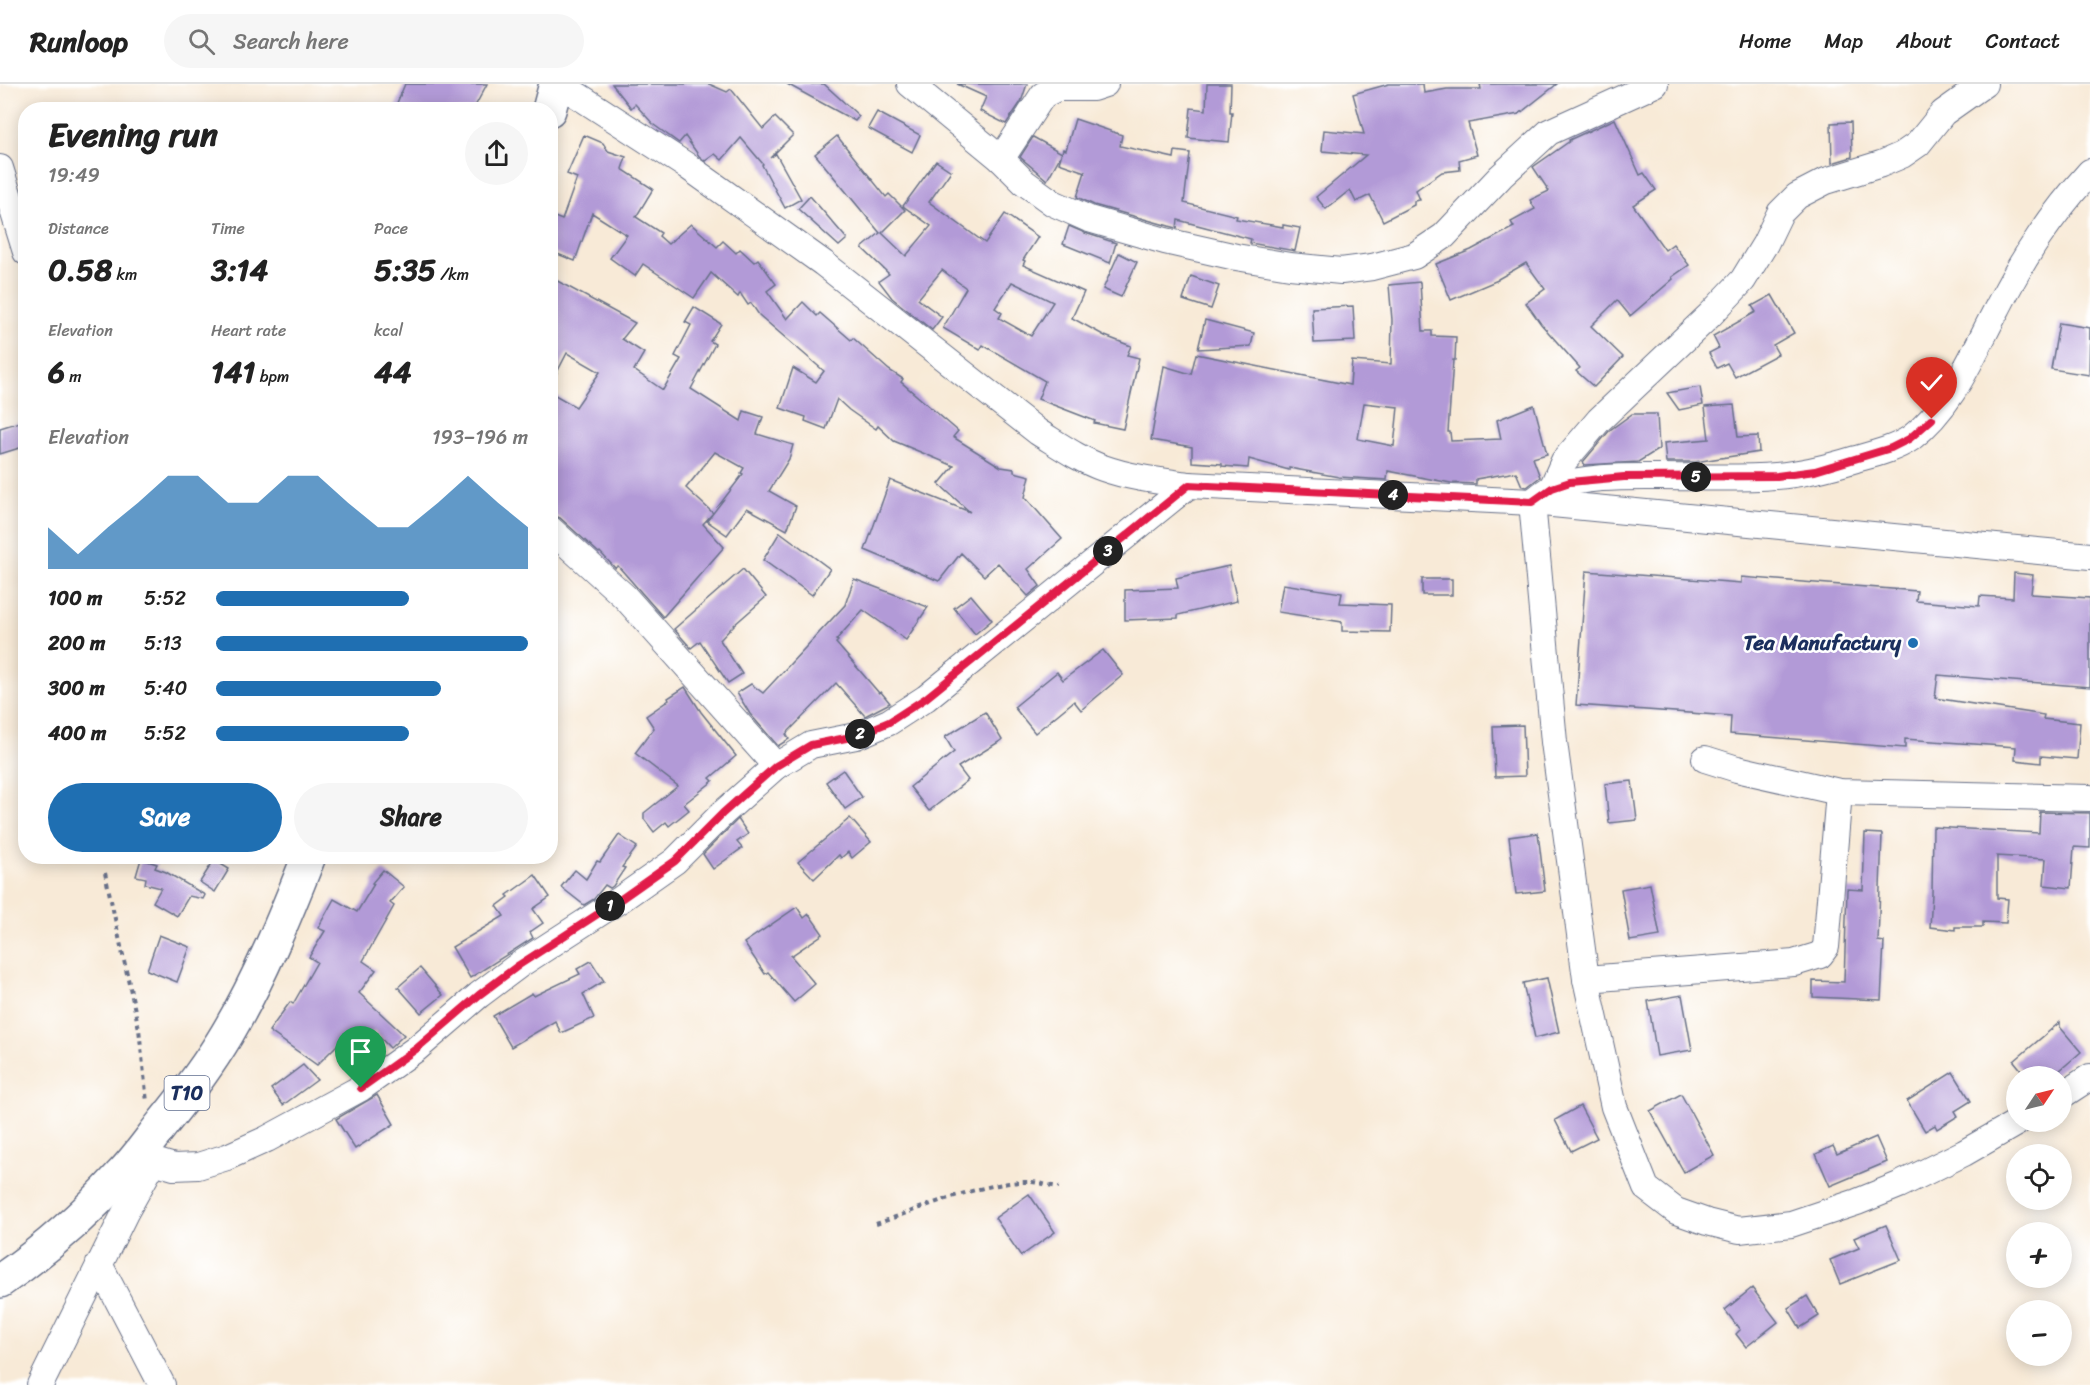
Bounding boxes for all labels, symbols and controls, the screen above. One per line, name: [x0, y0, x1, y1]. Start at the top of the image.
search box: [164, 14, 584, 68]
text: Runloop: [30, 17, 128, 66]
text: Search here: [233, 22, 349, 61]
text: Home: [1739, 22, 1791, 60]
text: Map: [1824, 22, 1863, 60]
text: About: [1896, 22, 1953, 60]
text: Contact: [1986, 22, 2060, 60]
icon: search: [185, 25, 218, 58]
text: Evening run: [48, 106, 218, 164]
button: share: [465, 122, 528, 185]
text: 19:49: [48, 158, 100, 193]
text: Distance: [48, 214, 109, 243]
text: Time: [211, 214, 245, 243]
text: Pace: [374, 214, 408, 243]
text: 0.58: [48, 243, 112, 297]
text: 3:14: [211, 243, 268, 297]
text: 5:35: [374, 243, 436, 297]
text: km: [112, 260, 137, 289]
text: /km: [436, 260, 469, 289]
text: Elevation: [48, 316, 113, 345]
text: Heart rate: [211, 316, 286, 345]
text: kcal: [374, 316, 403, 345]
text: 6: [48, 345, 65, 399]
text: 141: [211, 345, 256, 399]
text: 44: [374, 345, 412, 399]
pin: [1906, 357, 1957, 419]
text: m: [65, 362, 82, 391]
text: bpm: [256, 362, 289, 391]
icon: check: [1915, 366, 1948, 399]
text: Elevation: [48, 420, 129, 455]
text: 193–196 m: [432, 420, 528, 455]
pin: 5: [1681, 462, 1711, 492]
text: 5: [1691, 462, 1701, 491]
pin: 4: [1378, 480, 1408, 510]
text: 4: [1388, 480, 1398, 509]
pin: 3: [1093, 536, 1123, 566]
text: 3: [1104, 536, 1112, 565]
text: 100 m: [48, 581, 102, 616]
text: 5:52: [144, 581, 186, 616]
place label: Tea Manufactury: [1743, 624, 1902, 662]
text: 200 m: [48, 626, 105, 661]
text: 5:13: [144, 626, 182, 661]
marker: Tea Manufactury: [1906, 636, 1920, 650]
text: 300 m: [48, 671, 105, 706]
text: 5:40: [144, 671, 187, 706]
text: 400 m: [48, 716, 106, 751]
text: 5:52: [144, 716, 186, 751]
pin: 2: [845, 719, 875, 749]
text: 2: [855, 719, 865, 748]
button: Save: [48, 783, 282, 852]
button: Share: [294, 783, 528, 852]
pin: 1: [595, 891, 625, 921]
text: 1: [607, 891, 613, 920]
pin: [335, 1026, 386, 1088]
icon: arrive: [344, 1035, 377, 1068]
north arrow: [2006, 1066, 2072, 1132]
map controls: [2006, 1066, 2072, 1366]
road number: T10: [164, 1076, 210, 1110]
button: locate: [2006, 1144, 2072, 1210]
button: +: [2006, 1222, 2072, 1288]
button: −: [2006, 1300, 2072, 1366]

